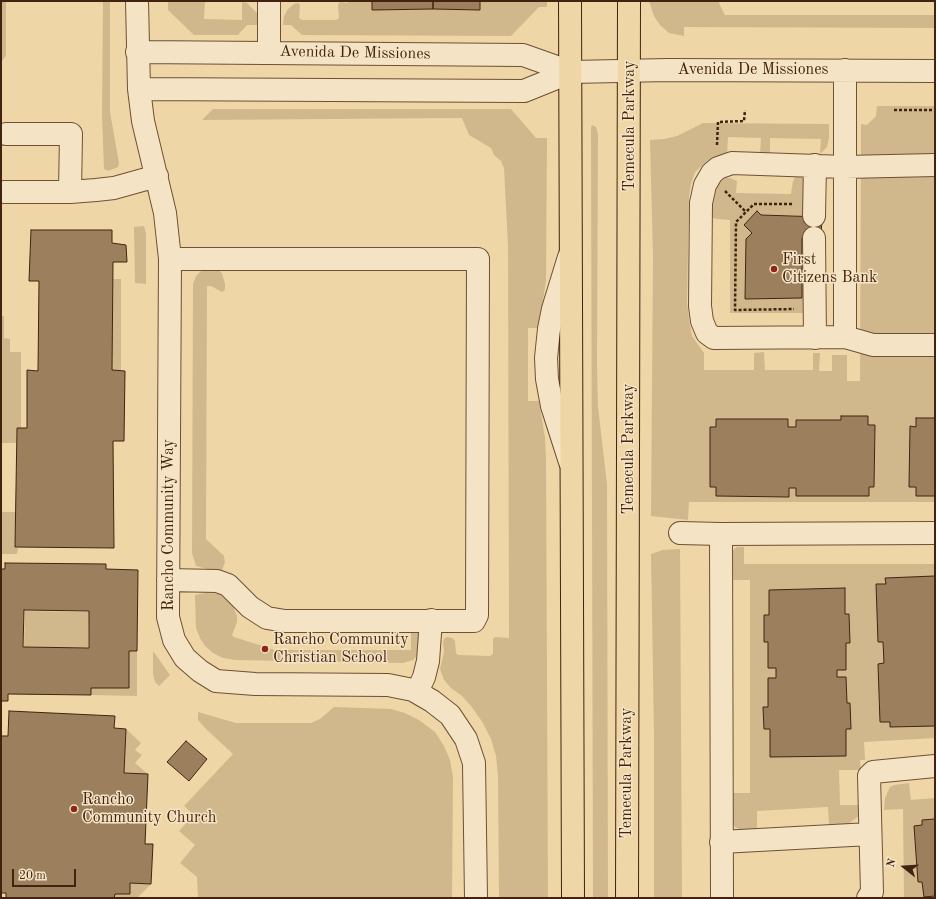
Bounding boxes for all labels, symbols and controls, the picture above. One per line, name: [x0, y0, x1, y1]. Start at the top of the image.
street label: Avenida De Missiones: [279, 42, 431, 64]
street label: Avenida De Missiones: [677, 60, 829, 80]
street label: Temecula Parkway: [620, 61, 640, 191]
place label: First Citizens Bank: [782, 250, 877, 288]
marker: First Citizens Bank: [769, 264, 779, 274]
street label: Temecula Parkway: [619, 384, 639, 514]
street label: Rancho Community Way: [159, 439, 179, 611]
place label: Rancho Community Christian School: [273, 630, 409, 668]
marker: Rancho Community Christian School: [260, 644, 270, 654]
street label: Temecula Parkway: [617, 708, 637, 838]
place label: Rancho Community Church: [82, 790, 216, 828]
marker: Rancho Community Church: [69, 804, 79, 814]
north arrow: [884, 847, 924, 887]
text: N: [886, 858, 899, 869]
scale bar: [14, 861, 78, 887]
text: 20 m: [19, 870, 46, 882]

